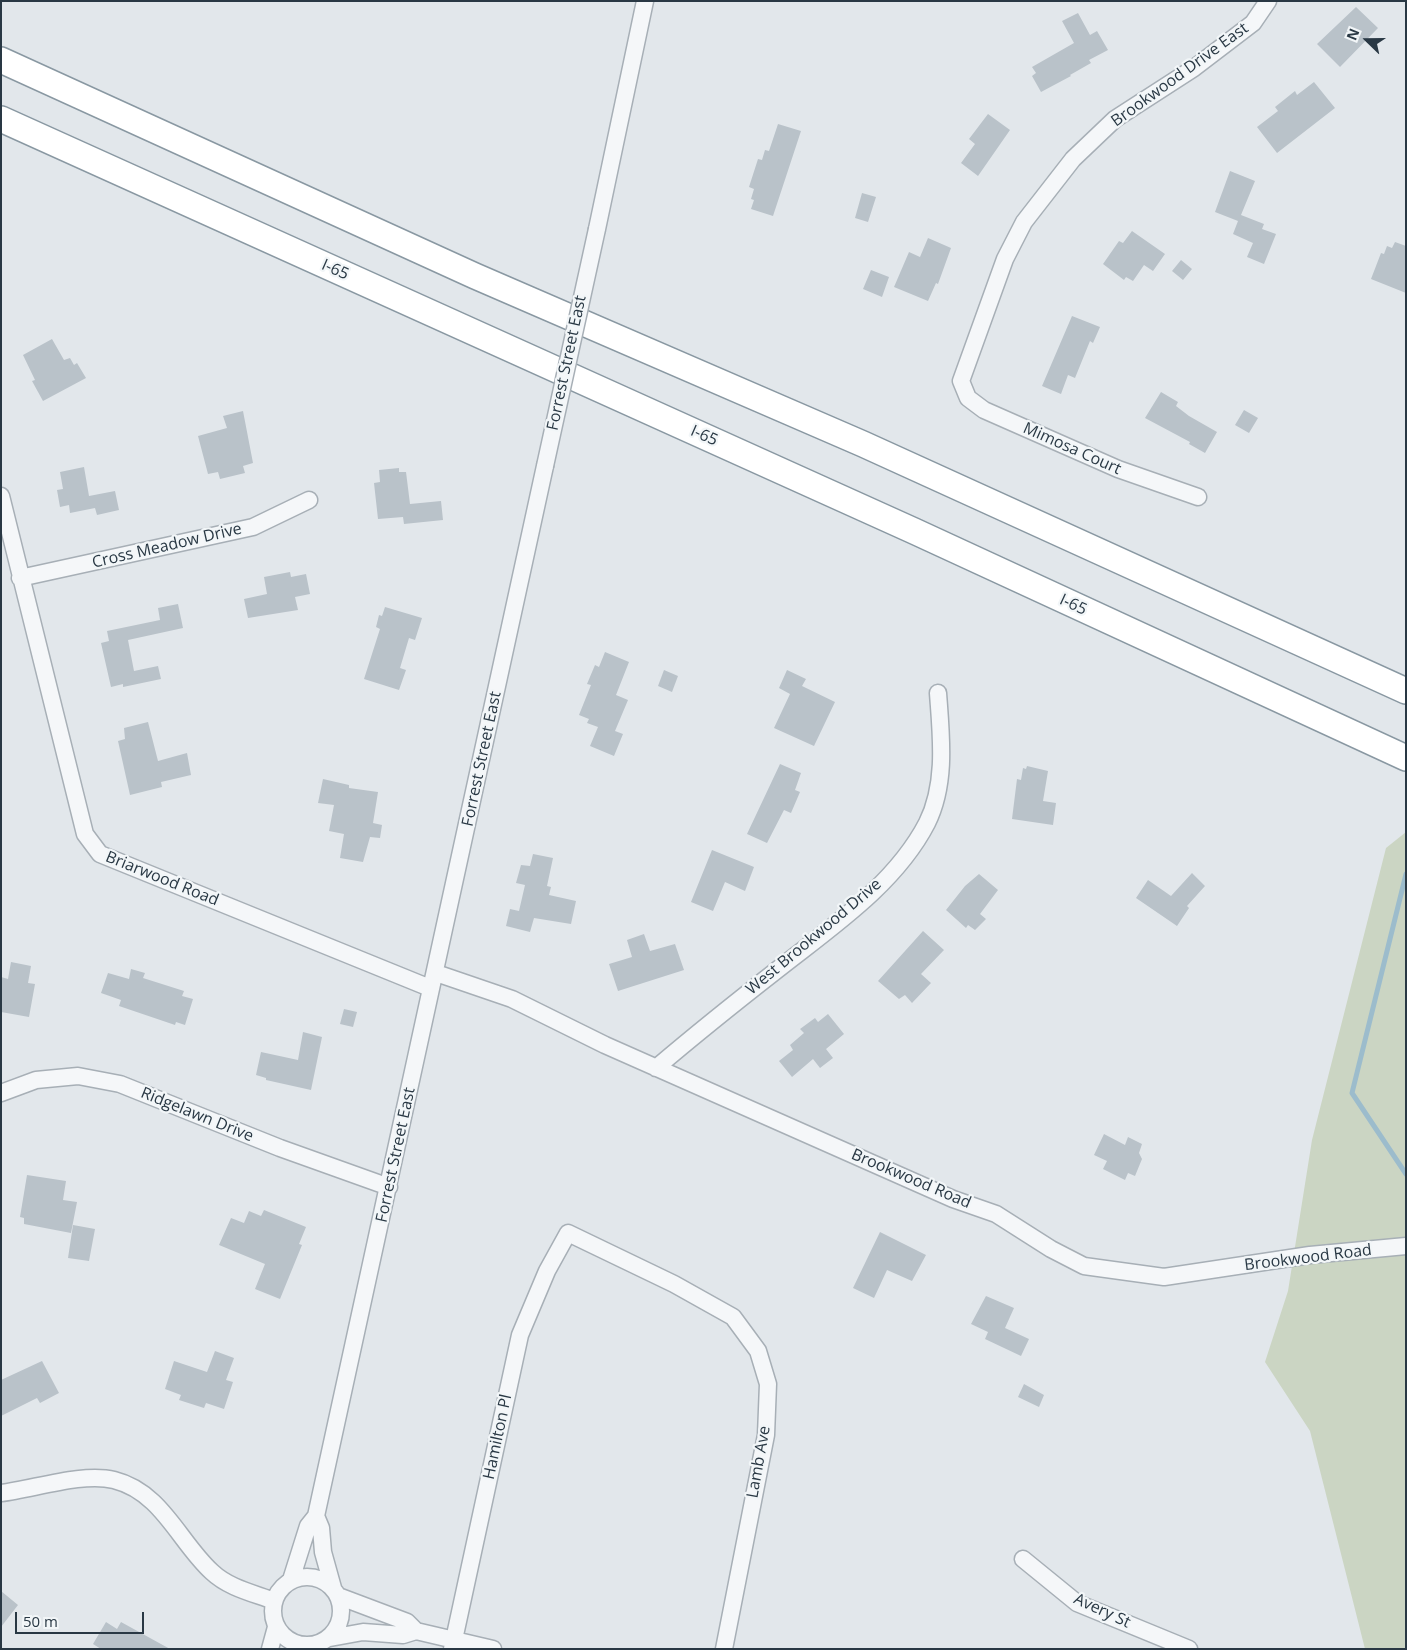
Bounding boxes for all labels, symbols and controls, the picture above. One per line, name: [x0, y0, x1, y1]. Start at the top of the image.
north arrow: [1342, 15, 1392, 65]
street label: Brookwood Drive East: [1108, 19, 1252, 131]
text: N: [1342, 25, 1364, 43]
street label: I-65: [318, 256, 352, 284]
street label: Forrest Street East: [543, 294, 591, 432]
street label: Mimosa Court: [1020, 419, 1124, 479]
street label: I-65: [687, 422, 721, 450]
street label: Cross Meadow Drive: [90, 519, 244, 573]
street label: I-65: [1056, 590, 1090, 620]
street label: Forrest Street East: [458, 690, 506, 828]
street label: Briarwood Road: [103, 848, 221, 910]
street label: West Brookwood Drive: [743, 875, 885, 999]
street label: Ridgelawn Drive: [138, 1084, 256, 1146]
street label: Forrest Street East: [372, 1086, 420, 1224]
street label: Brookwood Road: [848, 1145, 974, 1213]
street label: Brookwood Road: [1243, 1241, 1373, 1275]
street label: Hamilton Pl: [480, 1393, 516, 1481]
street label: Lamb Ave: [743, 1424, 775, 1500]
street label: Avery St: [1071, 1590, 1133, 1632]
scale bar: [18, 1602, 146, 1634]
text: 50 m: [23, 1611, 58, 1631]

